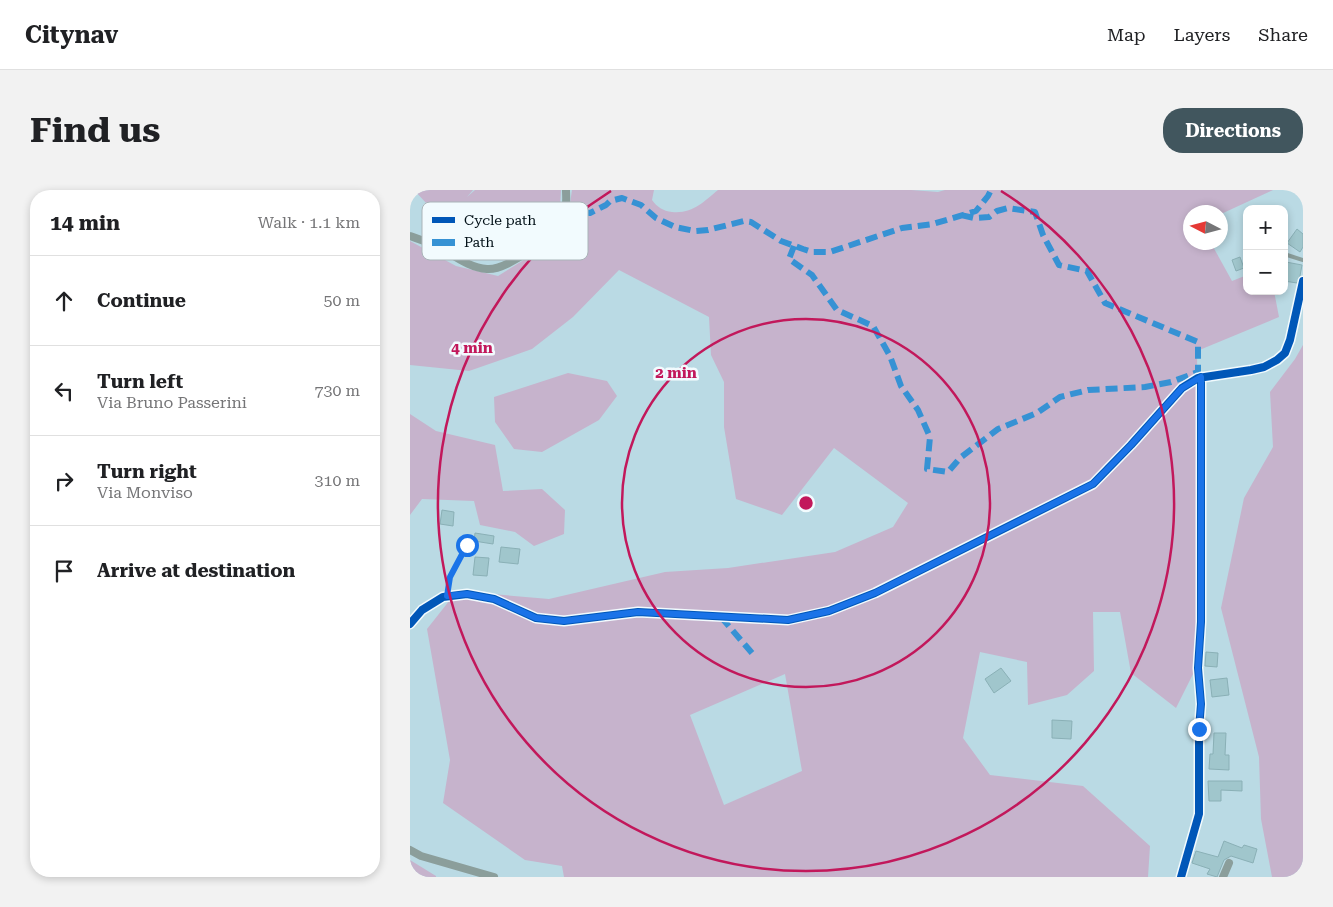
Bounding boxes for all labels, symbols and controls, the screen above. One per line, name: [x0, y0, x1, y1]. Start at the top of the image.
text: Citynav: [25, 21, 118, 49]
text: Map: [1107, 24, 1146, 45]
text: Layers: [1174, 24, 1230, 45]
text: Share: [1258, 24, 1308, 45]
button: Directions: [1163, 108, 1303, 153]
text: Find us: [30, 110, 160, 151]
legend: [422, 202, 588, 260]
north arrow: [1183, 205, 1228, 250]
map controls: [1243, 205, 1288, 295]
button: +: [1243, 205, 1288, 250]
text: 14 min: [50, 211, 120, 235]
text: Cycle path: [464, 212, 536, 228]
text: Walk · 1.1 km: [258, 213, 360, 232]
text: Path: [464, 234, 494, 250]
button: −: [1243, 250, 1288, 295]
icon: ahead: [50, 287, 78, 315]
text: Continue: [97, 289, 186, 312]
text: 50 m: [323, 291, 360, 310]
text: 4 min: [451, 339, 493, 357]
text: 2 min: [655, 364, 697, 382]
text: Turn left: [97, 370, 183, 393]
icon: left: [50, 377, 78, 405]
text: 730 m: [314, 381, 360, 400]
text: Via Bruno Passerini: [97, 393, 247, 412]
text: Turn right: [97, 460, 197, 483]
icon: right: [50, 467, 78, 495]
text: 310 m: [314, 471, 360, 490]
text: Via Monviso: [97, 483, 193, 502]
centre of rings: [797, 494, 815, 512]
route start: [456, 534, 479, 557]
icon: arrive: [50, 557, 78, 585]
text: Arrive at destination: [97, 559, 295, 582]
route end: [1188, 718, 1211, 741]

